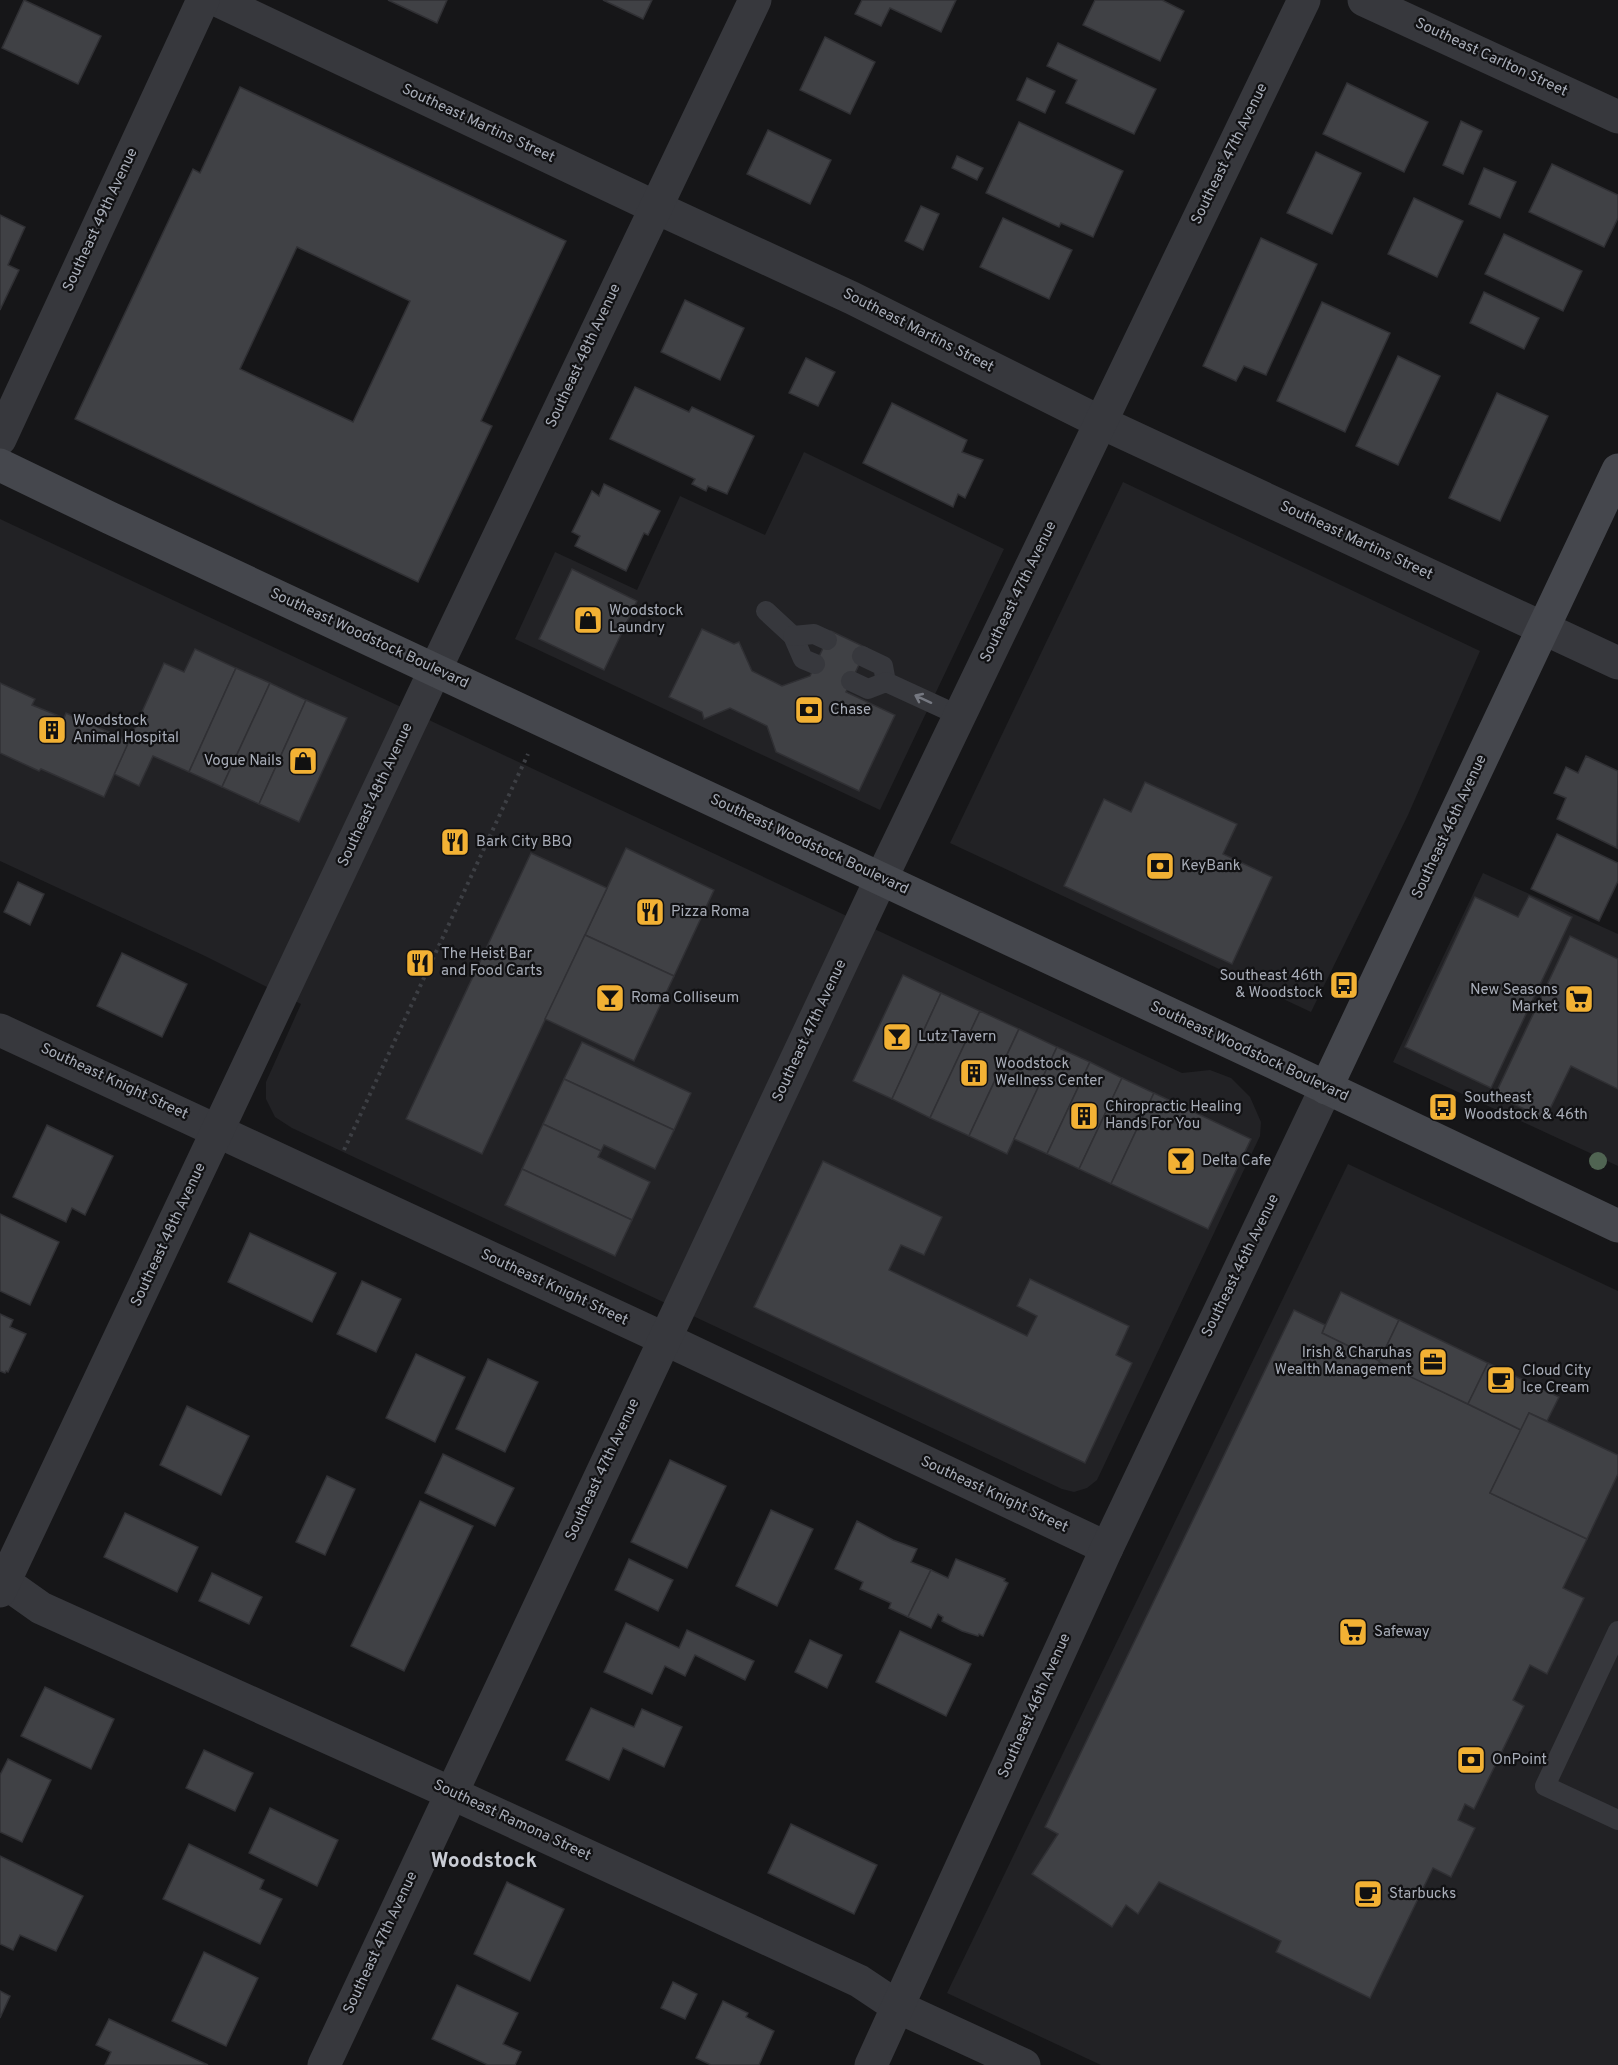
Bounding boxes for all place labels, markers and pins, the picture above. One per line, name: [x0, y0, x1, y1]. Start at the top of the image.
place label: Woodstock Laundry: [609, 602, 683, 638]
shop icon: Woodstock Laundry: [572, 604, 604, 636]
bank icon: Chase: [793, 694, 825, 726]
place label: Chase: [830, 701, 871, 720]
place label: Woodstock Animal Hospital: [73, 712, 179, 748]
building icon: Woodstock Animal Hospital: [36, 714, 68, 746]
shop icon: Vogue Nails: [287, 745, 319, 777]
place label: Vogue Nails: [204, 752, 282, 771]
restaurant icon: Bark City BBQ: [439, 826, 471, 858]
place label: Bark City BBQ: [476, 833, 572, 852]
bank icon: KeyBank: [1144, 850, 1176, 882]
place label: KeyBank: [1181, 857, 1241, 876]
restaurant icon: Pizza Roma: [634, 896, 666, 928]
place label: Pizza Roma: [671, 903, 749, 922]
place label: The Heist Bar and Food Carts: [441, 945, 543, 981]
restaurant icon: The Heist Bar and Food Carts: [404, 947, 436, 979]
place label: Southeast 46th & Woodstock: [1219, 967, 1323, 1003]
bus stop icon: Southeast 46th & Woodstock: [1328, 969, 1360, 1001]
place label: New Seasons Market: [1470, 981, 1558, 1017]
bar icon: Roma Colliseum: [594, 982, 626, 1014]
supermarket icon: New Seasons Market: [1563, 983, 1595, 1015]
place label: Roma Colliseum: [631, 989, 739, 1008]
bar icon: Lutz Tavern: [881, 1021, 913, 1053]
place label: Lutz Tavern: [918, 1028, 997, 1047]
place label: Woodstock Wellness Center: [995, 1055, 1103, 1091]
building icon: Woodstock Wellness Center: [958, 1057, 990, 1089]
place label: Southeast Woodstock & 46th: [1464, 1089, 1588, 1125]
bus stop icon: Southeast Woodstock & 46th: [1427, 1091, 1459, 1123]
place label: Chiropractic Healing Hands For You: [1105, 1098, 1242, 1134]
building icon: Chiropractic Healing Hands For You: [1068, 1100, 1100, 1132]
bar icon: Delta Cafe: [1165, 1145, 1197, 1177]
place label: Delta Cafe: [1202, 1152, 1271, 1171]
place label: Irish & Charuhas Wealth Management: [1275, 1344, 1412, 1380]
office icon: Irish & Charuhas Wealth Management: [1417, 1346, 1449, 1378]
place label: Cloud City Ice Cream: [1522, 1362, 1591, 1398]
cafe icon: Cloud City Ice Cream: [1485, 1364, 1517, 1396]
supermarket icon: Safeway: [1337, 1616, 1369, 1648]
place label: Safeway: [1374, 1623, 1430, 1642]
bank icon: OnPoint: [1455, 1744, 1487, 1776]
place label: OnPoint: [1492, 1751, 1547, 1770]
cafe icon: Starbucks: [1352, 1878, 1384, 1910]
place label: Starbucks: [1389, 1885, 1456, 1904]

